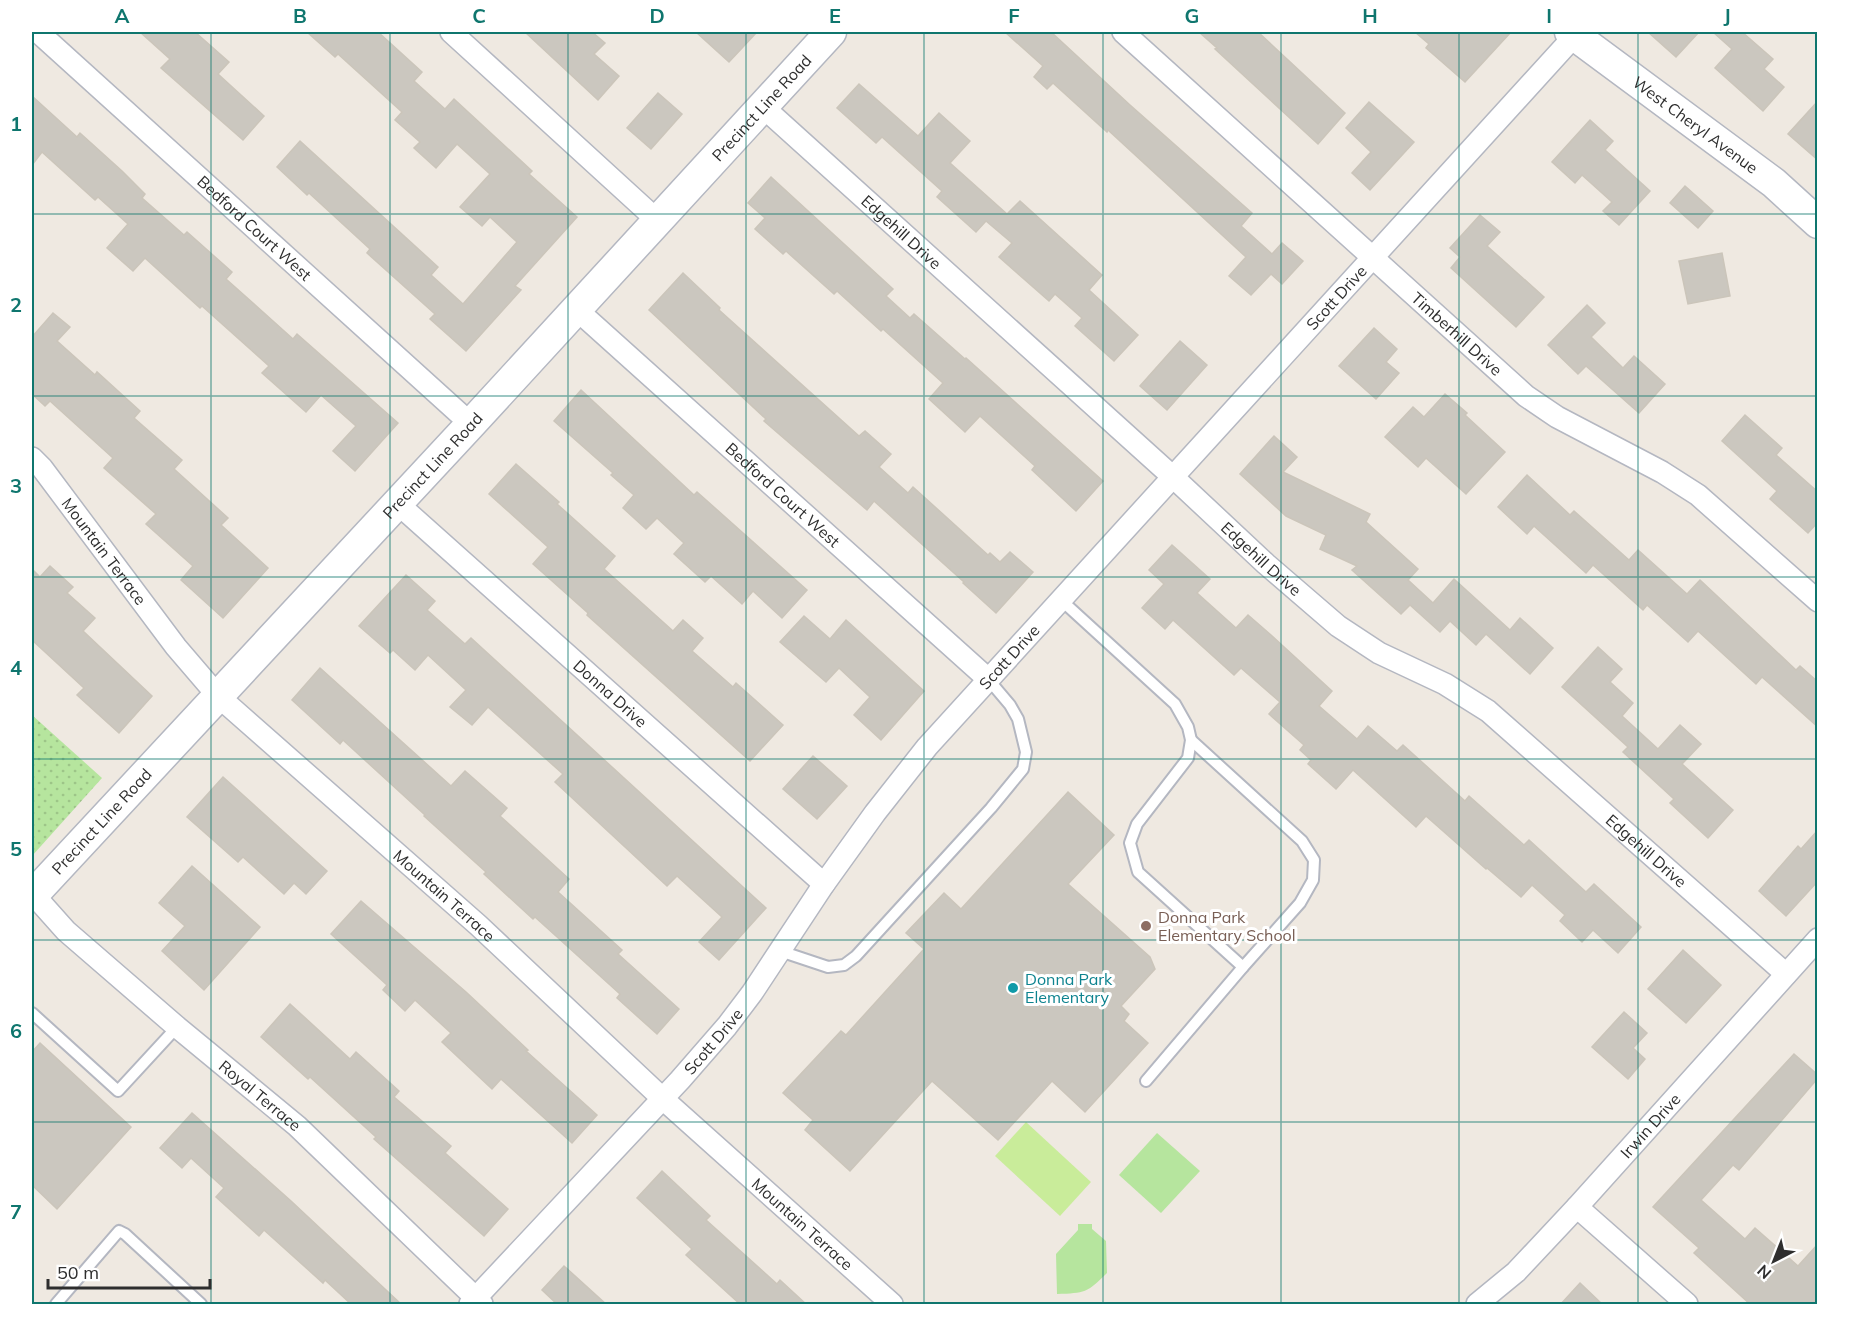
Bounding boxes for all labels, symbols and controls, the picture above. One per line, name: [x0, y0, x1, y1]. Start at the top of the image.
text: A: [115, 3, 130, 28]
text: B: [293, 3, 307, 28]
text: C: [472, 3, 486, 28]
text: D: [649, 3, 665, 28]
text: E: [829, 3, 841, 28]
text: F: [1008, 3, 1020, 28]
text: G: [1185, 3, 1199, 28]
text: H: [1362, 3, 1378, 28]
text: I: [1546, 3, 1552, 28]
text: J: [1723, 3, 1731, 28]
street label: Precinct Line Road: [708, 50, 815, 165]
street label: West Cheryl Avenue: [1629, 72, 1762, 178]
text: 1: [10, 111, 22, 136]
street label: Bedford Court West: [193, 171, 316, 285]
street label: Edgehill Drive: [857, 191, 946, 273]
street label: Scott Drive: [1302, 261, 1371, 334]
street label: Timberhill Drive: [1407, 288, 1506, 380]
text: 2: [10, 292, 22, 317]
street label: Precinct Line Road: [378, 408, 487, 523]
street label: Bedford Court West: [722, 438, 844, 552]
text: 3: [10, 473, 22, 498]
street label: Mountain Terrace: [58, 494, 151, 609]
street label: Edgehill Drive: [1217, 517, 1305, 600]
street label: Scott Drive: [975, 620, 1044, 693]
text: 4: [10, 655, 22, 680]
street label: Donna Drive: [569, 655, 652, 732]
street label: Precinct Line Road: [47, 764, 156, 879]
street label: Edgehill Drive: [1602, 810, 1691, 892]
text: 5: [10, 836, 22, 861]
street label: Mountain Terrace: [389, 845, 499, 946]
place label: Donna Park Elementary School: [1158, 907, 1296, 945]
marker: Donna Park Elementary School: [1139, 919, 1153, 933]
place label: Donna Park Elementary: [1025, 969, 1113, 1007]
marker: Donna Park Elementary: [1006, 981, 1020, 995]
street label: Scott Drive: [679, 1004, 747, 1079]
text: 6: [10, 1018, 22, 1043]
street label: Royal Terrace: [215, 1056, 305, 1135]
street label: Irwin Drive: [1616, 1089, 1684, 1162]
street label: Mountain Terrace: [748, 1173, 857, 1274]
text: 7: [10, 1199, 22, 1224]
north arrow: [1744, 1231, 1804, 1291]
scale bar: [48, 1252, 210, 1290]
text: 50 m: [57, 1261, 99, 1284]
text: N: [1753, 1261, 1775, 1284]

